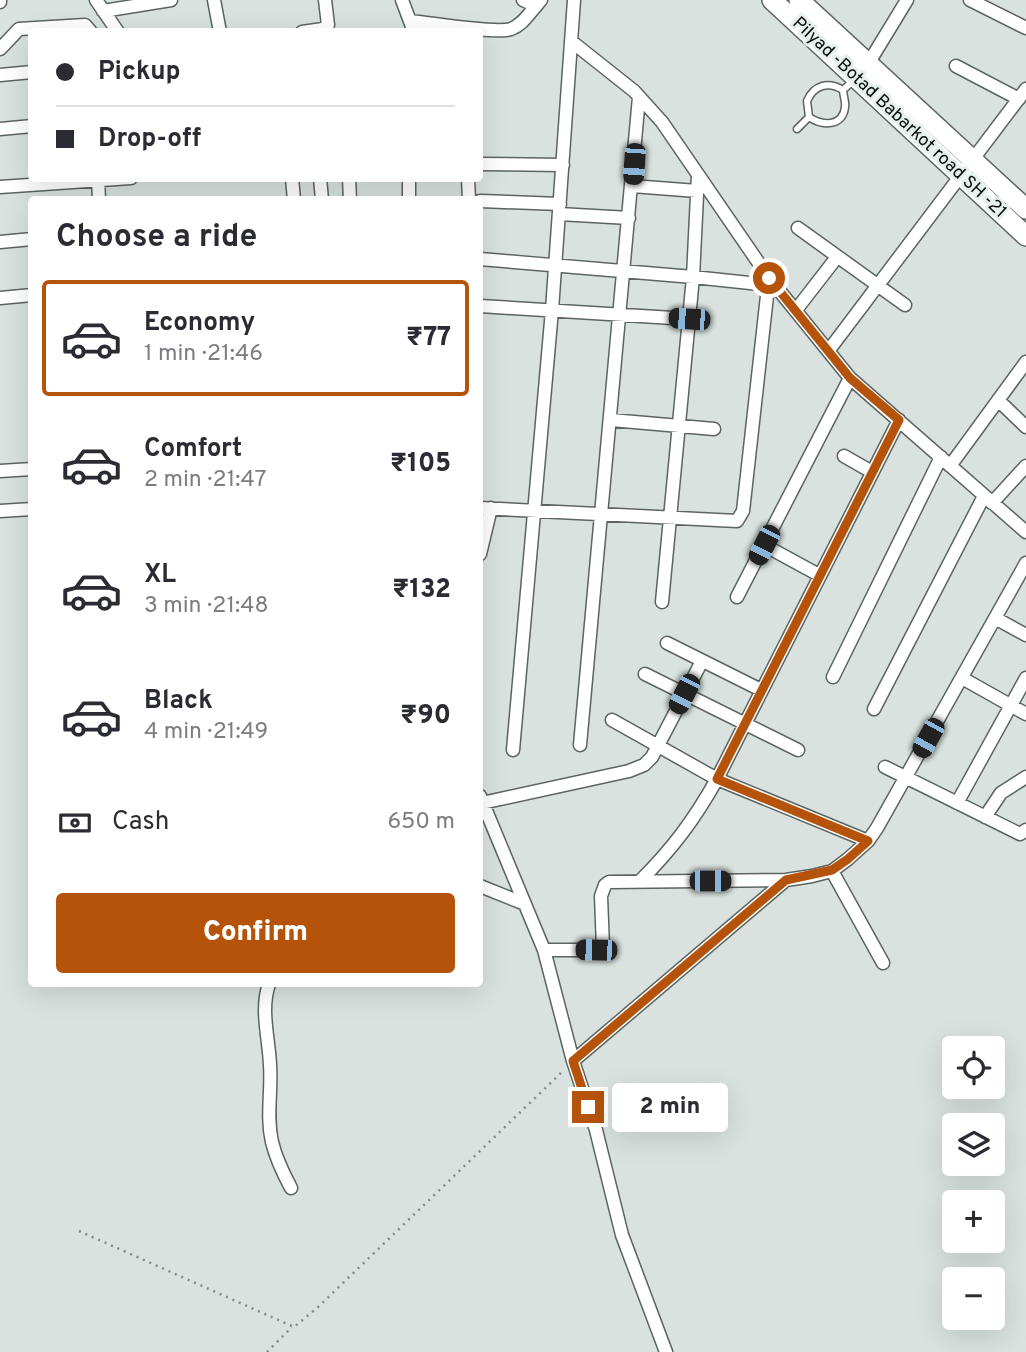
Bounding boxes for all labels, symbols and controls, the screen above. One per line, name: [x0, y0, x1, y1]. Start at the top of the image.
street label: Pilyad -Botad Babarkot road SH -21: [787, 12, 1011, 224]
text: Pickup: [98, 56, 181, 89]
text: Drop-off: [98, 123, 201, 156]
car: [623, 142, 646, 186]
text: Choose a ride: [56, 218, 257, 258]
route start: [753, 262, 785, 294]
icon: car: [60, 307, 123, 370]
text: Economy: [144, 307, 255, 340]
car: [668, 307, 711, 331]
text: ₹77: [406, 322, 451, 355]
text: 1 min · 21:46: [144, 340, 263, 369]
icon: car: [60, 433, 123, 496]
text: Comfort: [144, 433, 242, 466]
text: ₹105: [390, 448, 451, 481]
text: 2 min · 21:47: [144, 466, 266, 495]
car: [746, 522, 783, 568]
icon: car: [60, 559, 123, 622]
text: XL: [144, 559, 176, 592]
text: ₹132: [392, 574, 451, 607]
text: 3 min · 21:48: [144, 592, 269, 621]
car: [666, 671, 703, 717]
icon: car: [60, 685, 123, 748]
text: Black: [144, 685, 213, 718]
text: ₹90: [400, 700, 451, 733]
car: [909, 715, 948, 761]
text: 4 min · 21:49: [144, 718, 268, 747]
icon: cash: [56, 804, 94, 842]
text: Cash: [112, 806, 169, 839]
text: 650 m: [387, 808, 455, 837]
car: [690, 871, 732, 892]
button: Confirm: [56, 893, 455, 973]
car: [575, 939, 618, 961]
map controls: [942, 1036, 1005, 1330]
button: locate: [942, 1036, 1005, 1099]
callout: 2 min: [612, 1082, 728, 1132]
route end: [572, 1091, 604, 1123]
text: 2 min: [640, 1093, 700, 1122]
button: layers: [942, 1113, 1005, 1176]
button: +: [942, 1190, 1005, 1253]
button: −: [942, 1267, 1005, 1330]

